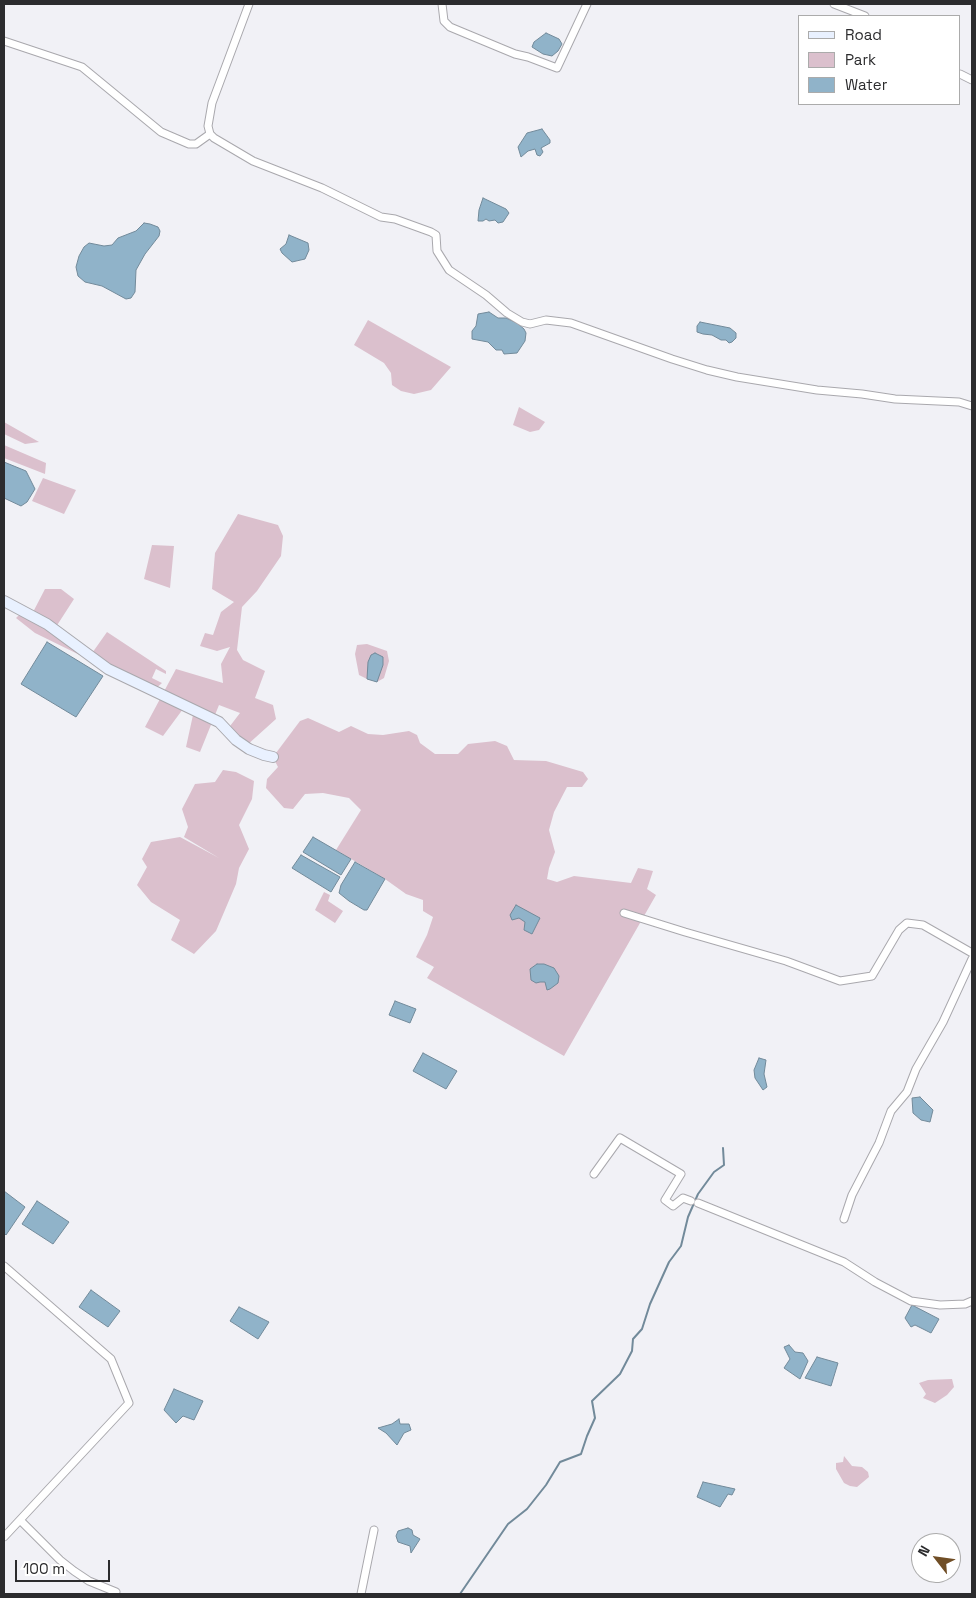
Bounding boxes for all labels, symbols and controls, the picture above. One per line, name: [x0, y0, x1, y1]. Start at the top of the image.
legend: [798, 15, 961, 105]
text: Road: [845, 25, 882, 44]
text: Park: [845, 50, 876, 69]
text: Water: [845, 75, 887, 94]
north arrow: [911, 1533, 961, 1583]
text: N: [914, 1542, 934, 1560]
scale bar: [18, 1550, 112, 1582]
text: 100 m: [23, 1559, 65, 1578]

